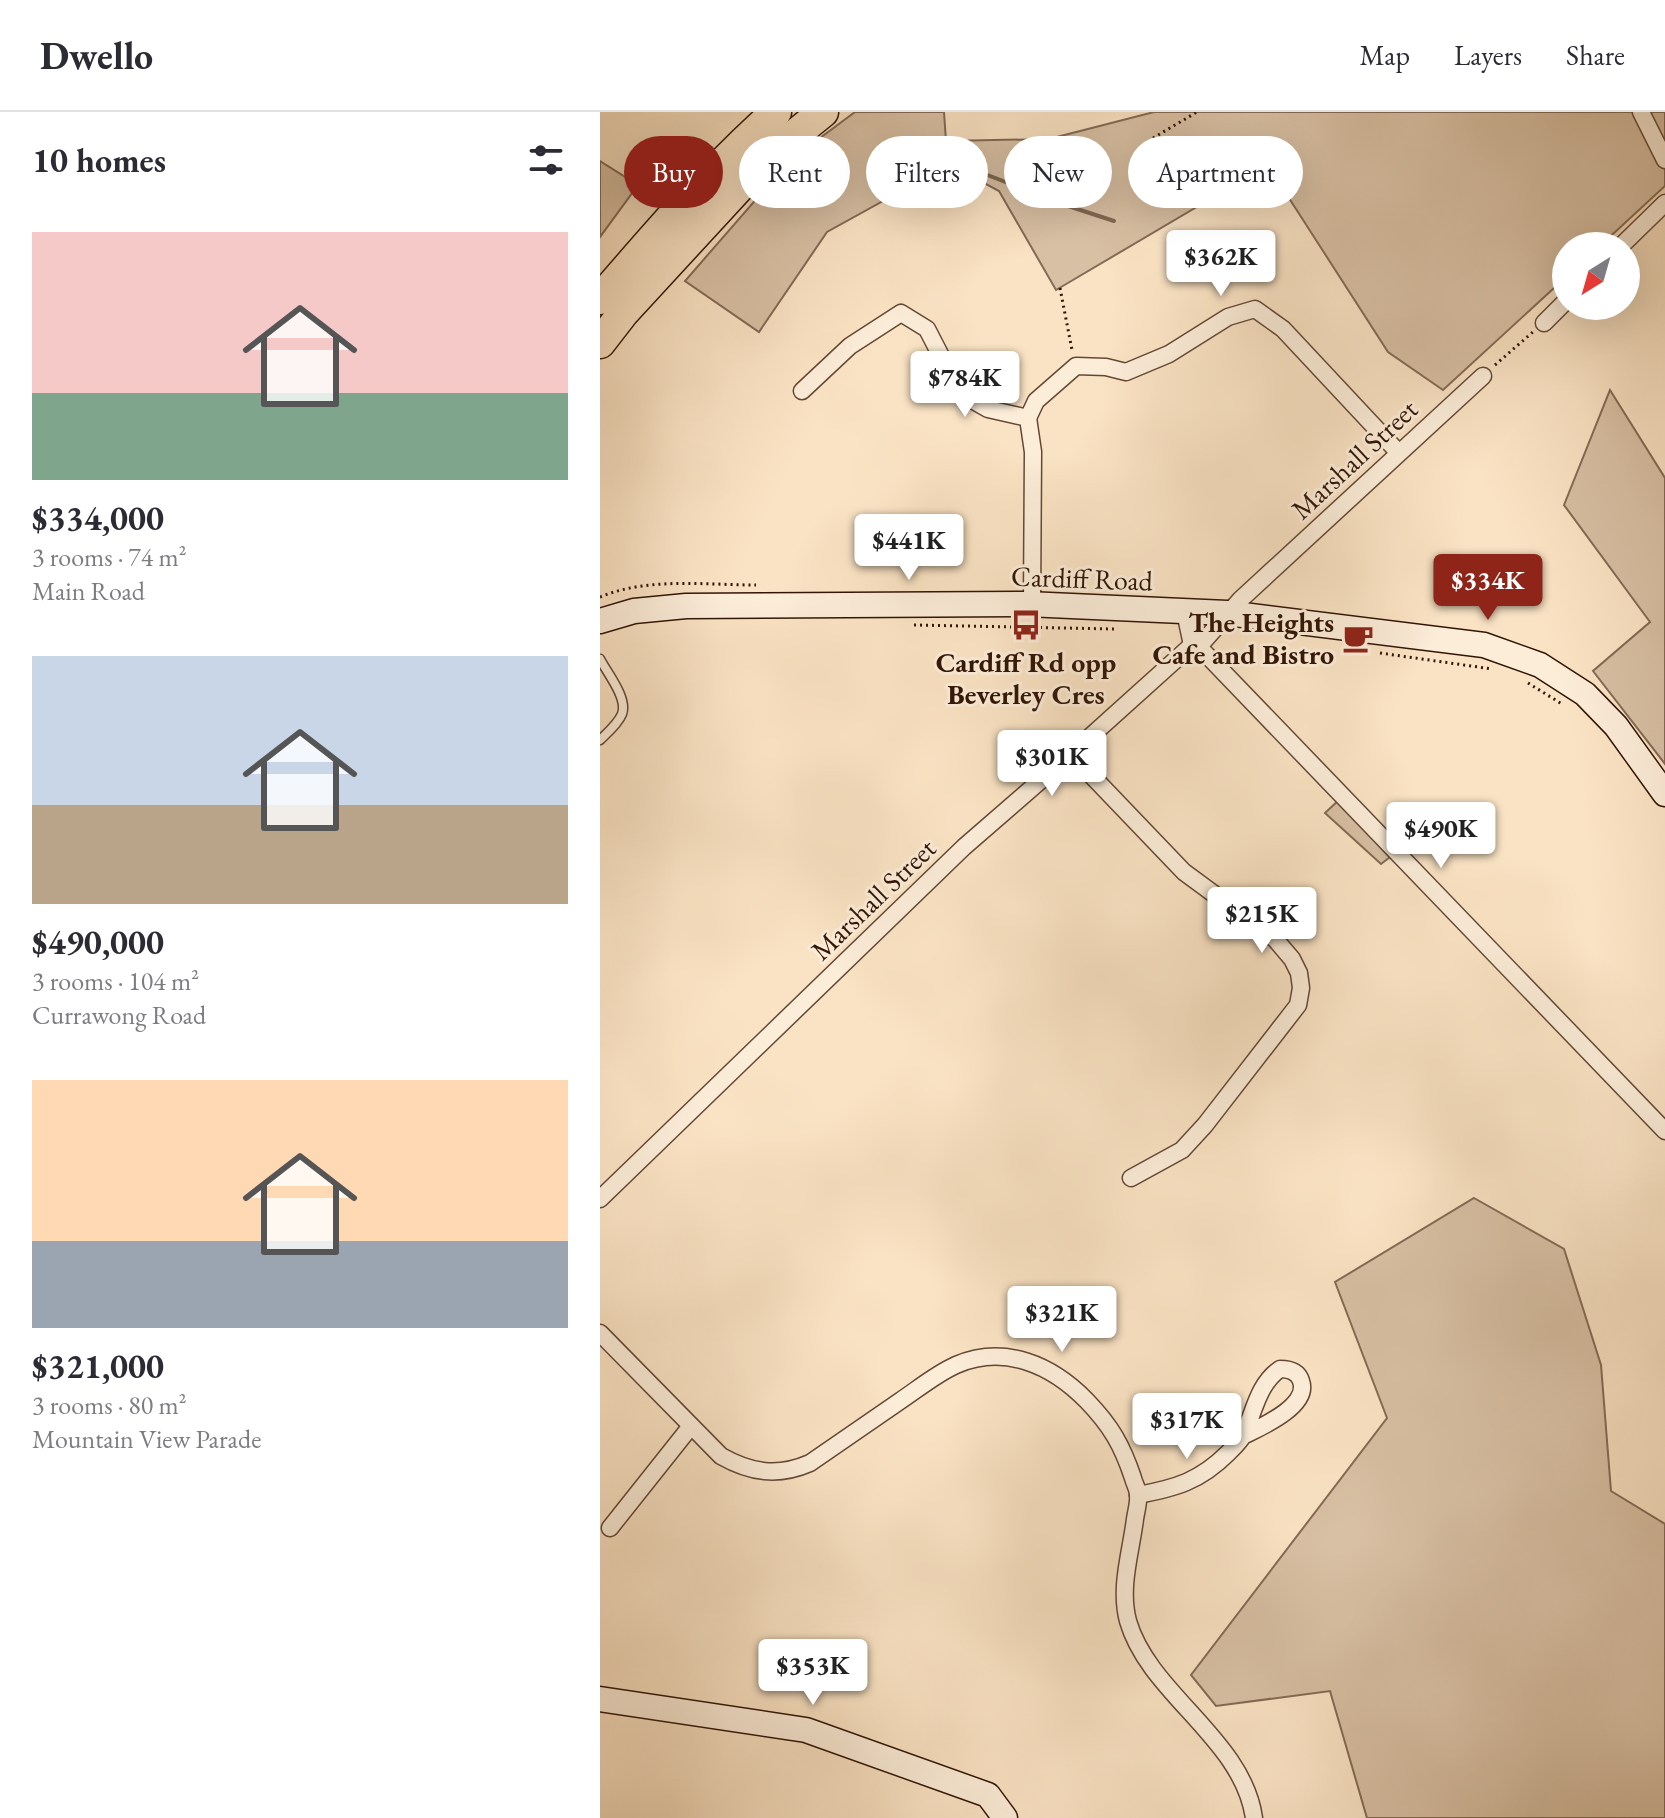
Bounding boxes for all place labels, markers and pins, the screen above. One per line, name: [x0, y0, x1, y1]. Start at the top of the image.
pin: $362K: [1165, 230, 1277, 298]
pin: $784K: [909, 351, 1021, 419]
pin: $441K: [853, 514, 965, 582]
pin: $334K: [1432, 554, 1544, 622]
place label: The Heights Cafe and Bistro: [1153, 604, 1334, 672]
bus stop icon: Cardiff Rd opp Beverley Cres: [1009, 608, 1043, 642]
cafe icon: The Heights Cafe and Bistro: [1341, 621, 1375, 655]
place label: Cardiff Rd opp Beverley Cres: [936, 644, 1116, 712]
pin: $301K: [996, 730, 1108, 798]
pin: $490K: [1385, 802, 1497, 870]
pin: $215K: [1206, 887, 1318, 955]
pin: $321K: [1006, 1286, 1118, 1354]
pin: $317K: [1131, 1393, 1243, 1461]
pin: $353K: [757, 1639, 869, 1707]

